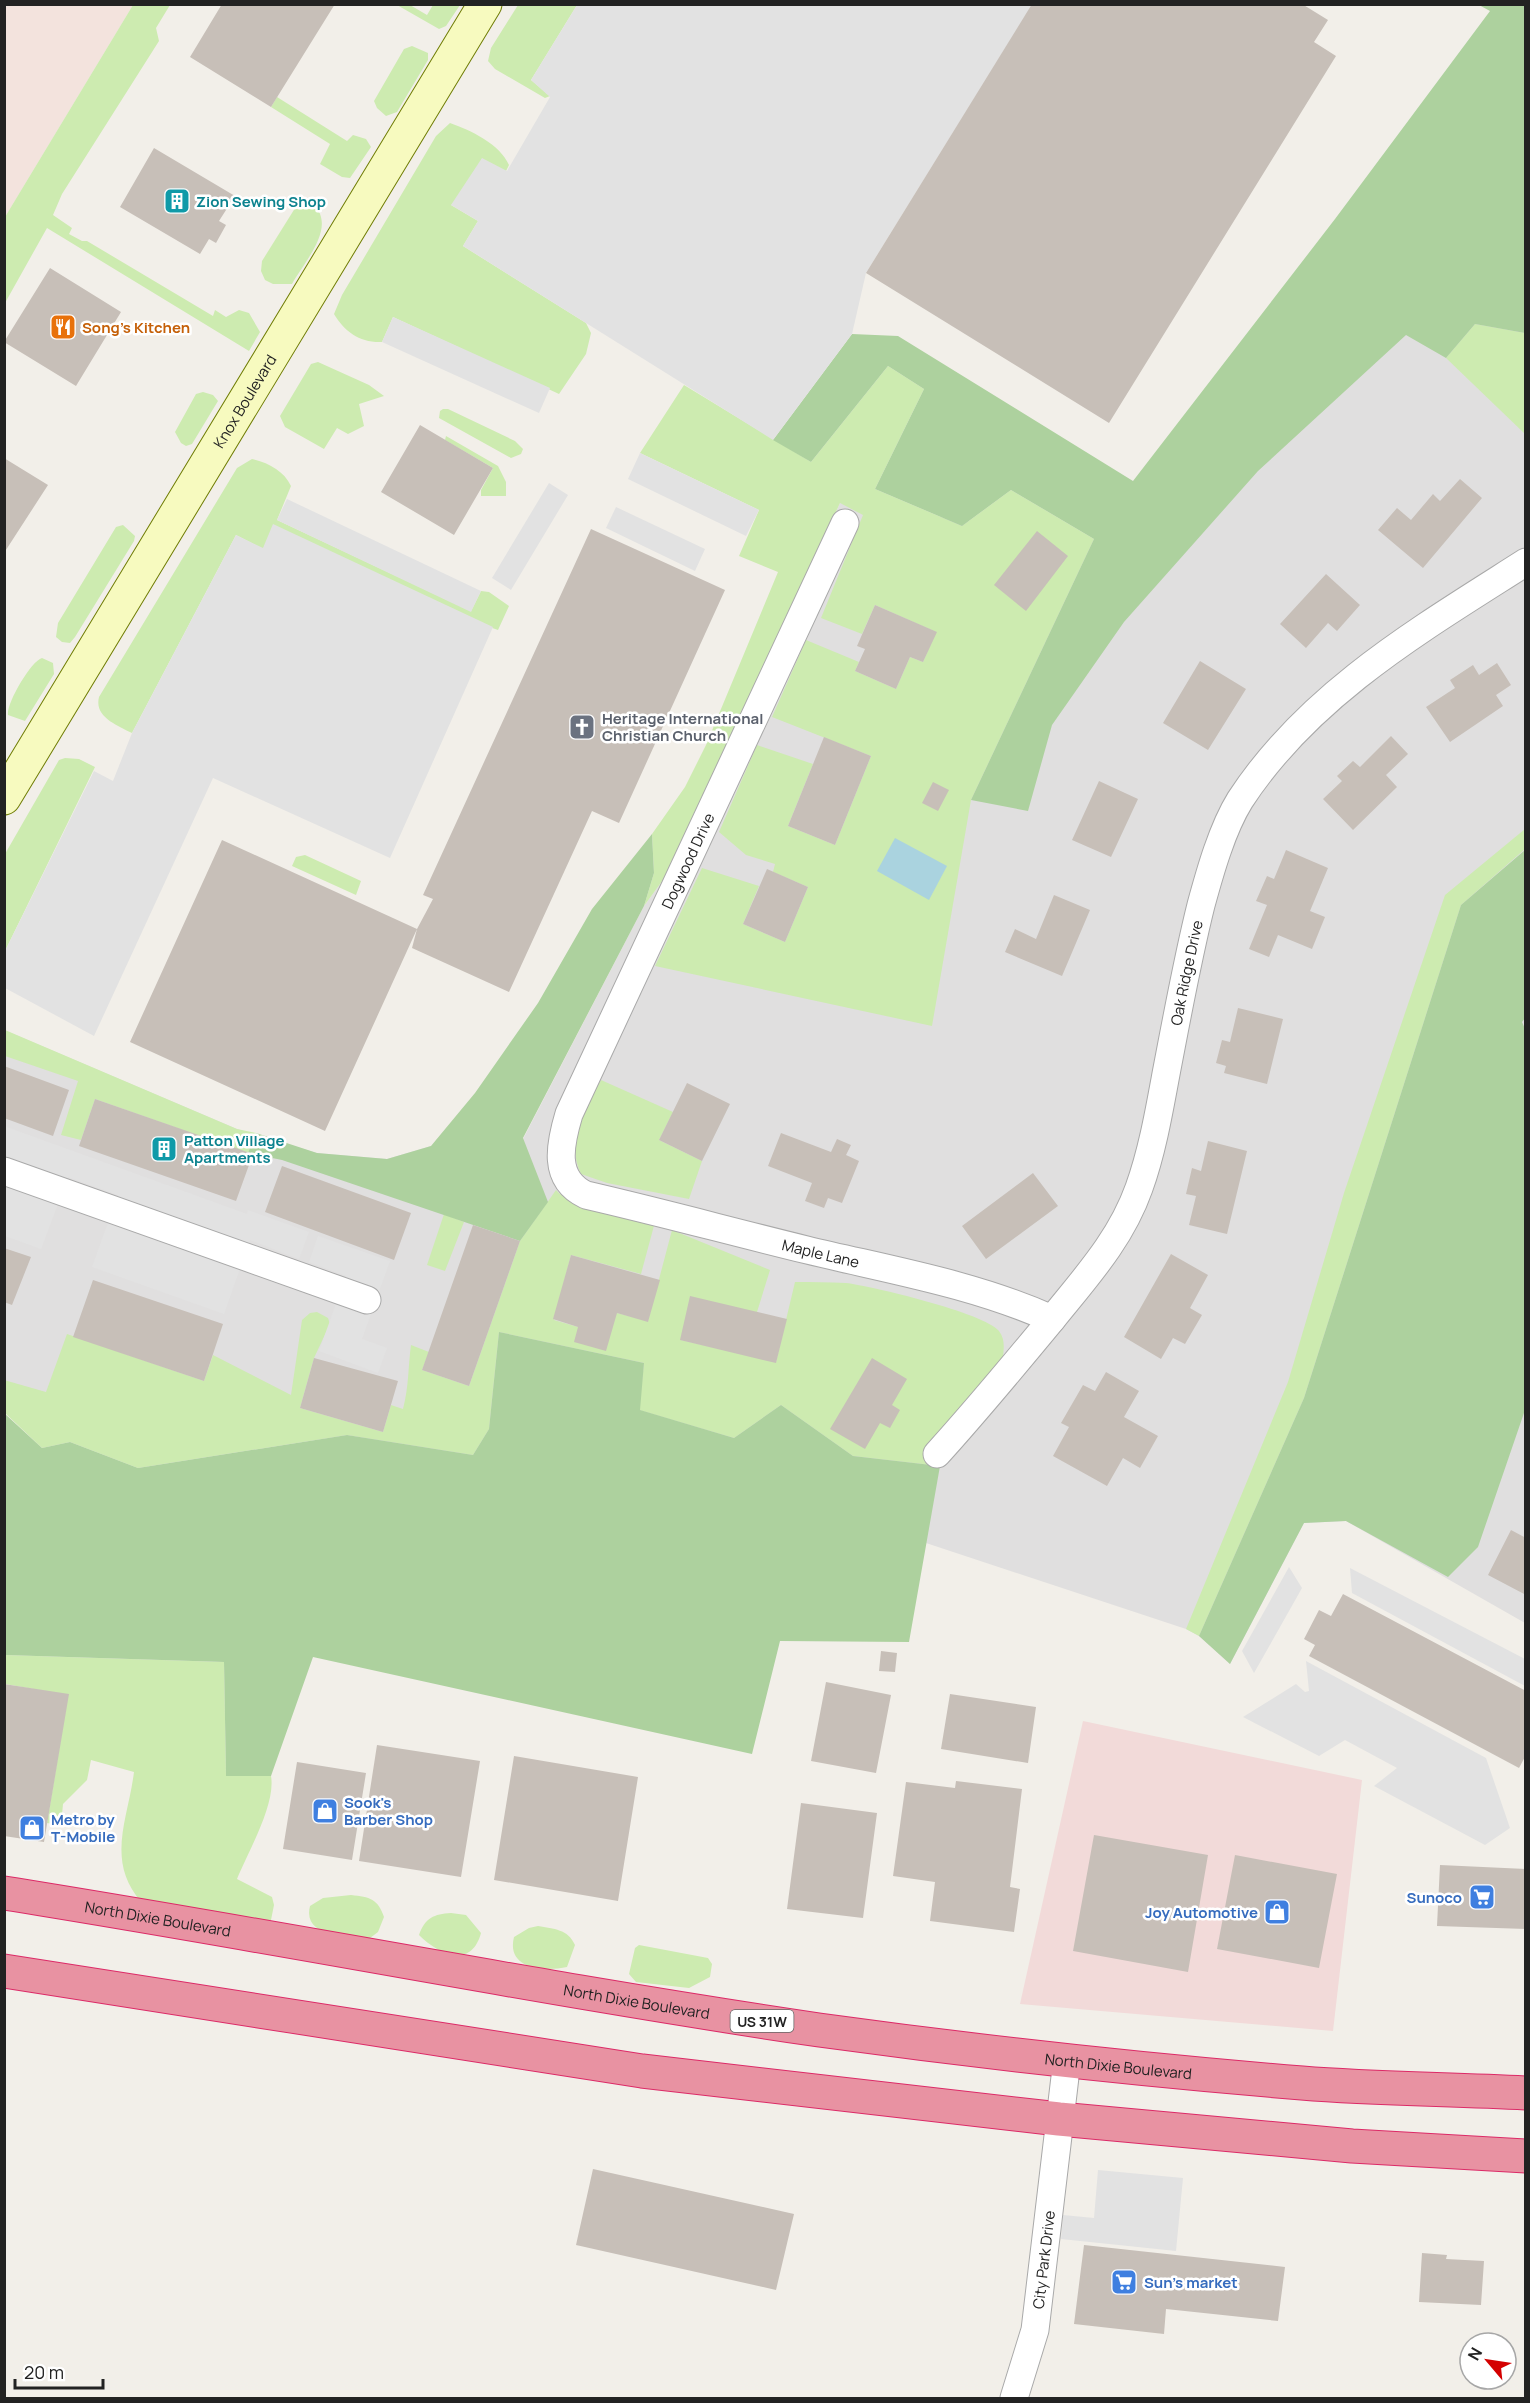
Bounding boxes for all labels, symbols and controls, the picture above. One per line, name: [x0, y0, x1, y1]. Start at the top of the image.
building icon: Zion Sewing Shop: [162, 186, 192, 216]
place label: Zion Sewing Shop: [196, 191, 326, 212]
restaurant icon: Song's Kitchen: [48, 312, 78, 342]
place label: Song's Kitchen: [82, 317, 190, 338]
street label: Knox Boulevard: [208, 350, 281, 452]
place label: Heritage International Christian Church: [602, 708, 763, 746]
church icon: Heritage International Christian Church: [567, 712, 597, 742]
street label: Dogwood Drive: [657, 809, 720, 912]
street label: Oak Ridge Drive: [1165, 918, 1208, 1027]
place label: Patton Village Apartments: [184, 1130, 285, 1168]
building icon: Patton Village Apartments: [149, 1134, 179, 1164]
street label: Maple Lane: [780, 1234, 862, 1272]
place label: Sook's Barber Shop: [344, 1792, 433, 1830]
shop icon: Sook's Barber Shop: [310, 1796, 340, 1826]
place label: Metro by T-Mobile: [51, 1809, 115, 1847]
shop icon: Metro by T-Mobile: [17, 1813, 47, 1843]
supermarket icon: Sunoco: [1467, 1882, 1497, 1912]
place label: Sunoco: [1407, 1887, 1462, 1908]
street label: North Dixie Boulevard: [83, 1896, 233, 1941]
shop icon: Joy Automotive: [1262, 1897, 1292, 1927]
place label: Joy Automotive: [1145, 1902, 1258, 1923]
street label: North Dixie Boulevard: [562, 1979, 711, 2024]
road number: US 31W: [730, 2010, 794, 2032]
street label: North Dixie Boulevard: [1044, 2048, 1193, 2084]
street label: City Park Drive: [1027, 2209, 1060, 2310]
supermarket icon: Sun’s market: [1109, 2267, 1139, 2297]
place label: Sun’s market: [1144, 2272, 1238, 2293]
north arrow: [1458, 2331, 1518, 2391]
text: N: [1462, 2343, 1487, 2364]
scale bar: [15, 2352, 104, 2390]
text: 20 m: [24, 2360, 64, 2384]

